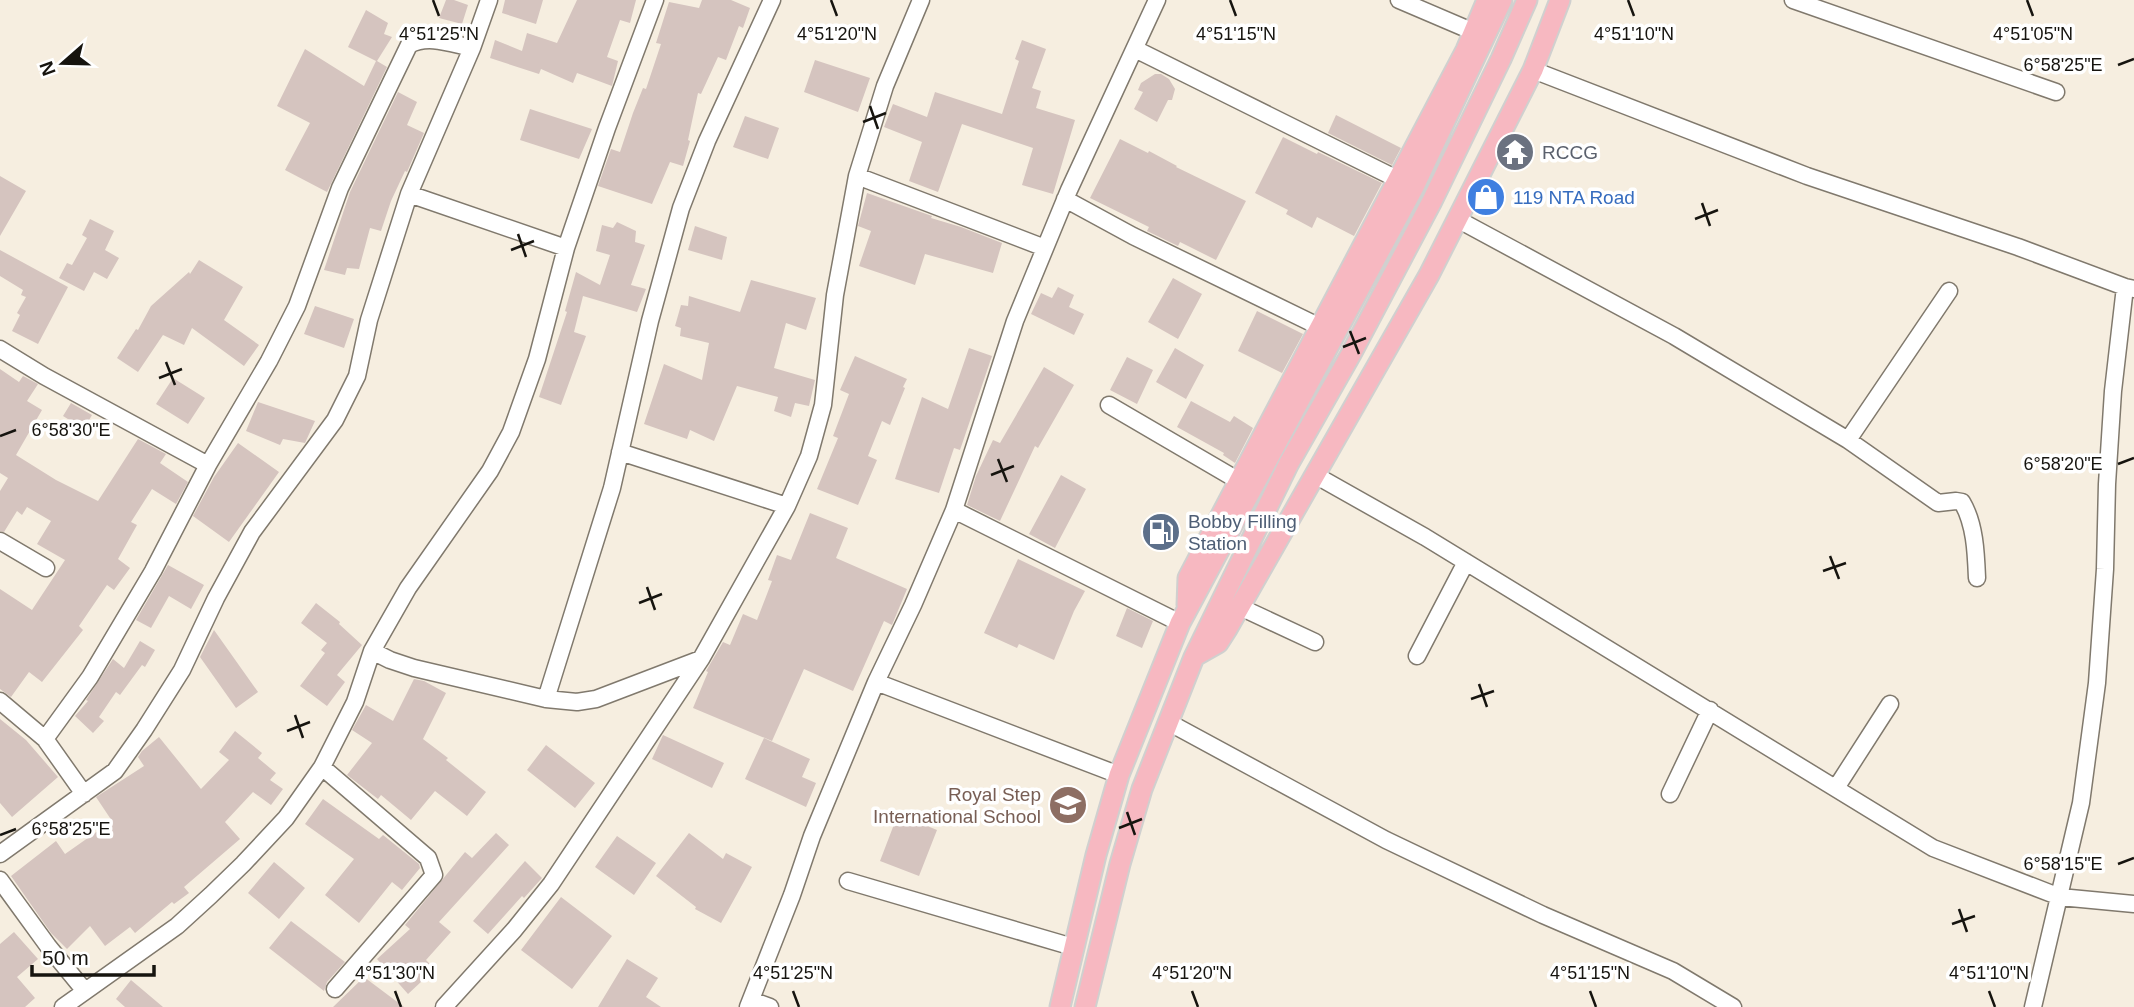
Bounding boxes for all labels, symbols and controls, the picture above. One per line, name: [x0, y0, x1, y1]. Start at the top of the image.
text: 4°51'25"N: [399, 24, 479, 44]
text: 4°51'20"N: [797, 24, 877, 44]
text: 4°51'15"N: [1196, 24, 1276, 44]
text: 4°51'10"N: [1594, 24, 1674, 44]
text: 4°51'05"N: [1993, 24, 2073, 44]
north arrow: [28, 28, 98, 98]
text: 6°58'25"E: [2023, 55, 2103, 75]
text: N: [35, 59, 60, 79]
temple icon: RCCG: [1494, 131, 1536, 173]
place label: RCCG: [1542, 142, 1598, 163]
shop icon: 119 NTA Road: [1465, 176, 1507, 218]
place label: 119 NTA Road: [1513, 187, 1635, 208]
text: 6°58'30"E: [31, 420, 111, 440]
text: 6°58'20"E: [2023, 454, 2103, 474]
fuel station icon: Bobby Filling Station: [1140, 511, 1182, 553]
place label: Bobby Filling Station: [1188, 511, 1297, 554]
place label: Royal Step International School: [873, 784, 1041, 827]
school or university icon: Royal Step International School: [1047, 784, 1089, 826]
text: 6°58'25"E: [31, 819, 111, 839]
text: 6°58'15"E: [2023, 854, 2103, 874]
scale bar: [32, 934, 154, 978]
text: 50 m: [42, 946, 89, 969]
text: 4°51'30"N: [355, 963, 435, 983]
text: 4°51'25"N: [753, 963, 833, 983]
text: 4°51'20"N: [1152, 963, 1232, 983]
text: 4°51'15"N: [1550, 963, 1630, 983]
text: 4°51'10"N: [1949, 963, 2029, 983]

